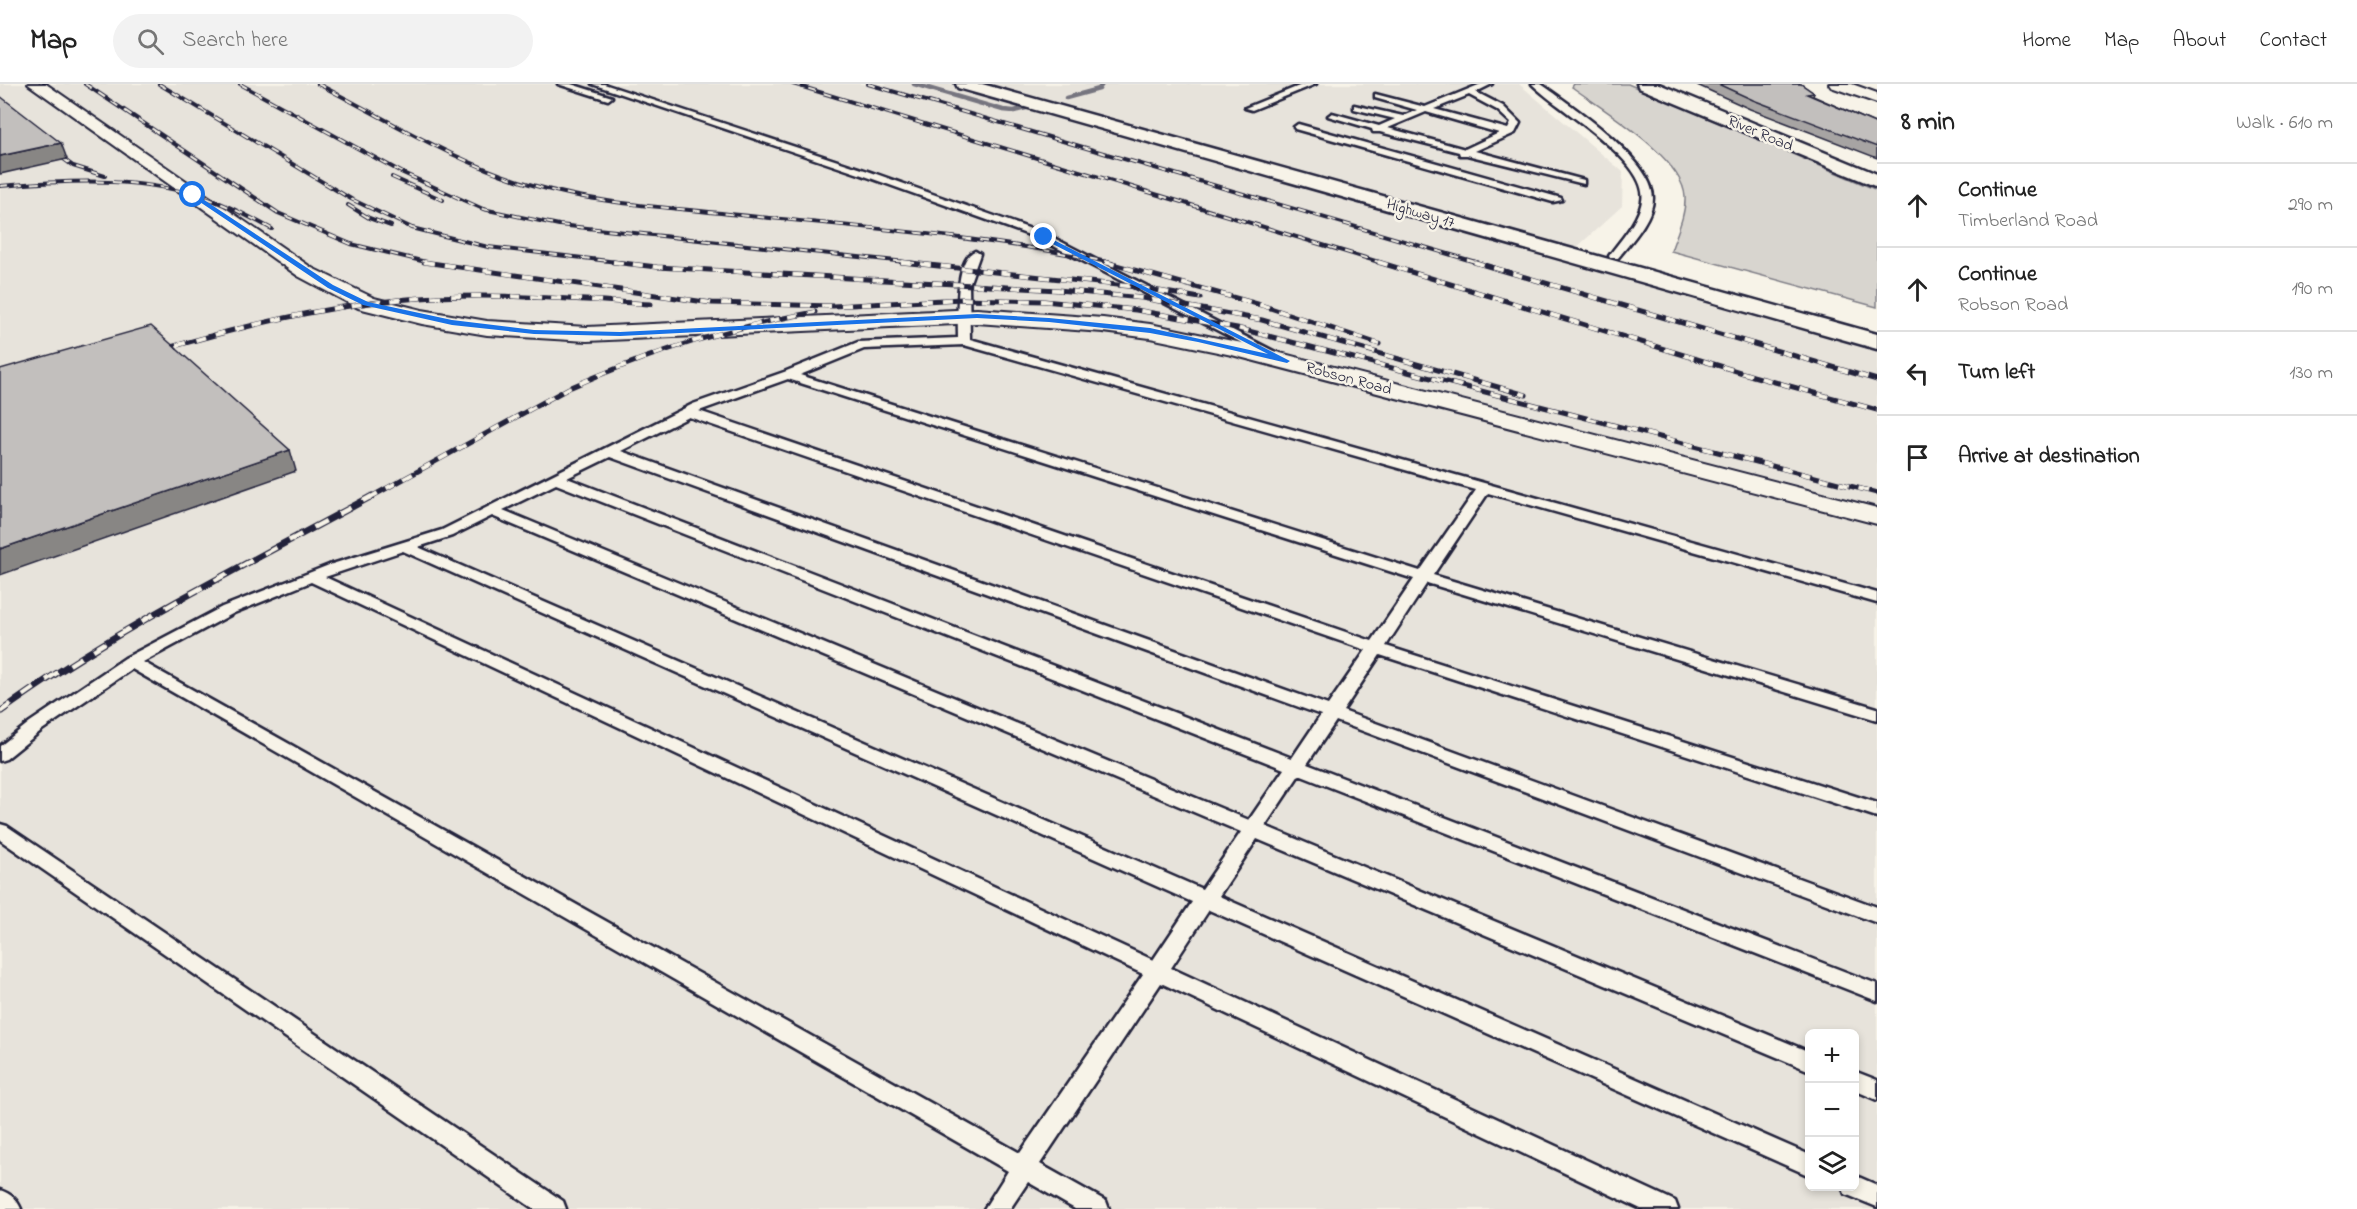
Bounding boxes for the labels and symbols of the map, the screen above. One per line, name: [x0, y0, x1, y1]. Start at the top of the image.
street label: River Road: [1724, 109, 1797, 158]
route start: [179, 181, 205, 207]
street label: Highway 17: [1383, 193, 1458, 235]
route end: [1030, 223, 1056, 249]
street label: Robson Road: [1303, 356, 1394, 402]

